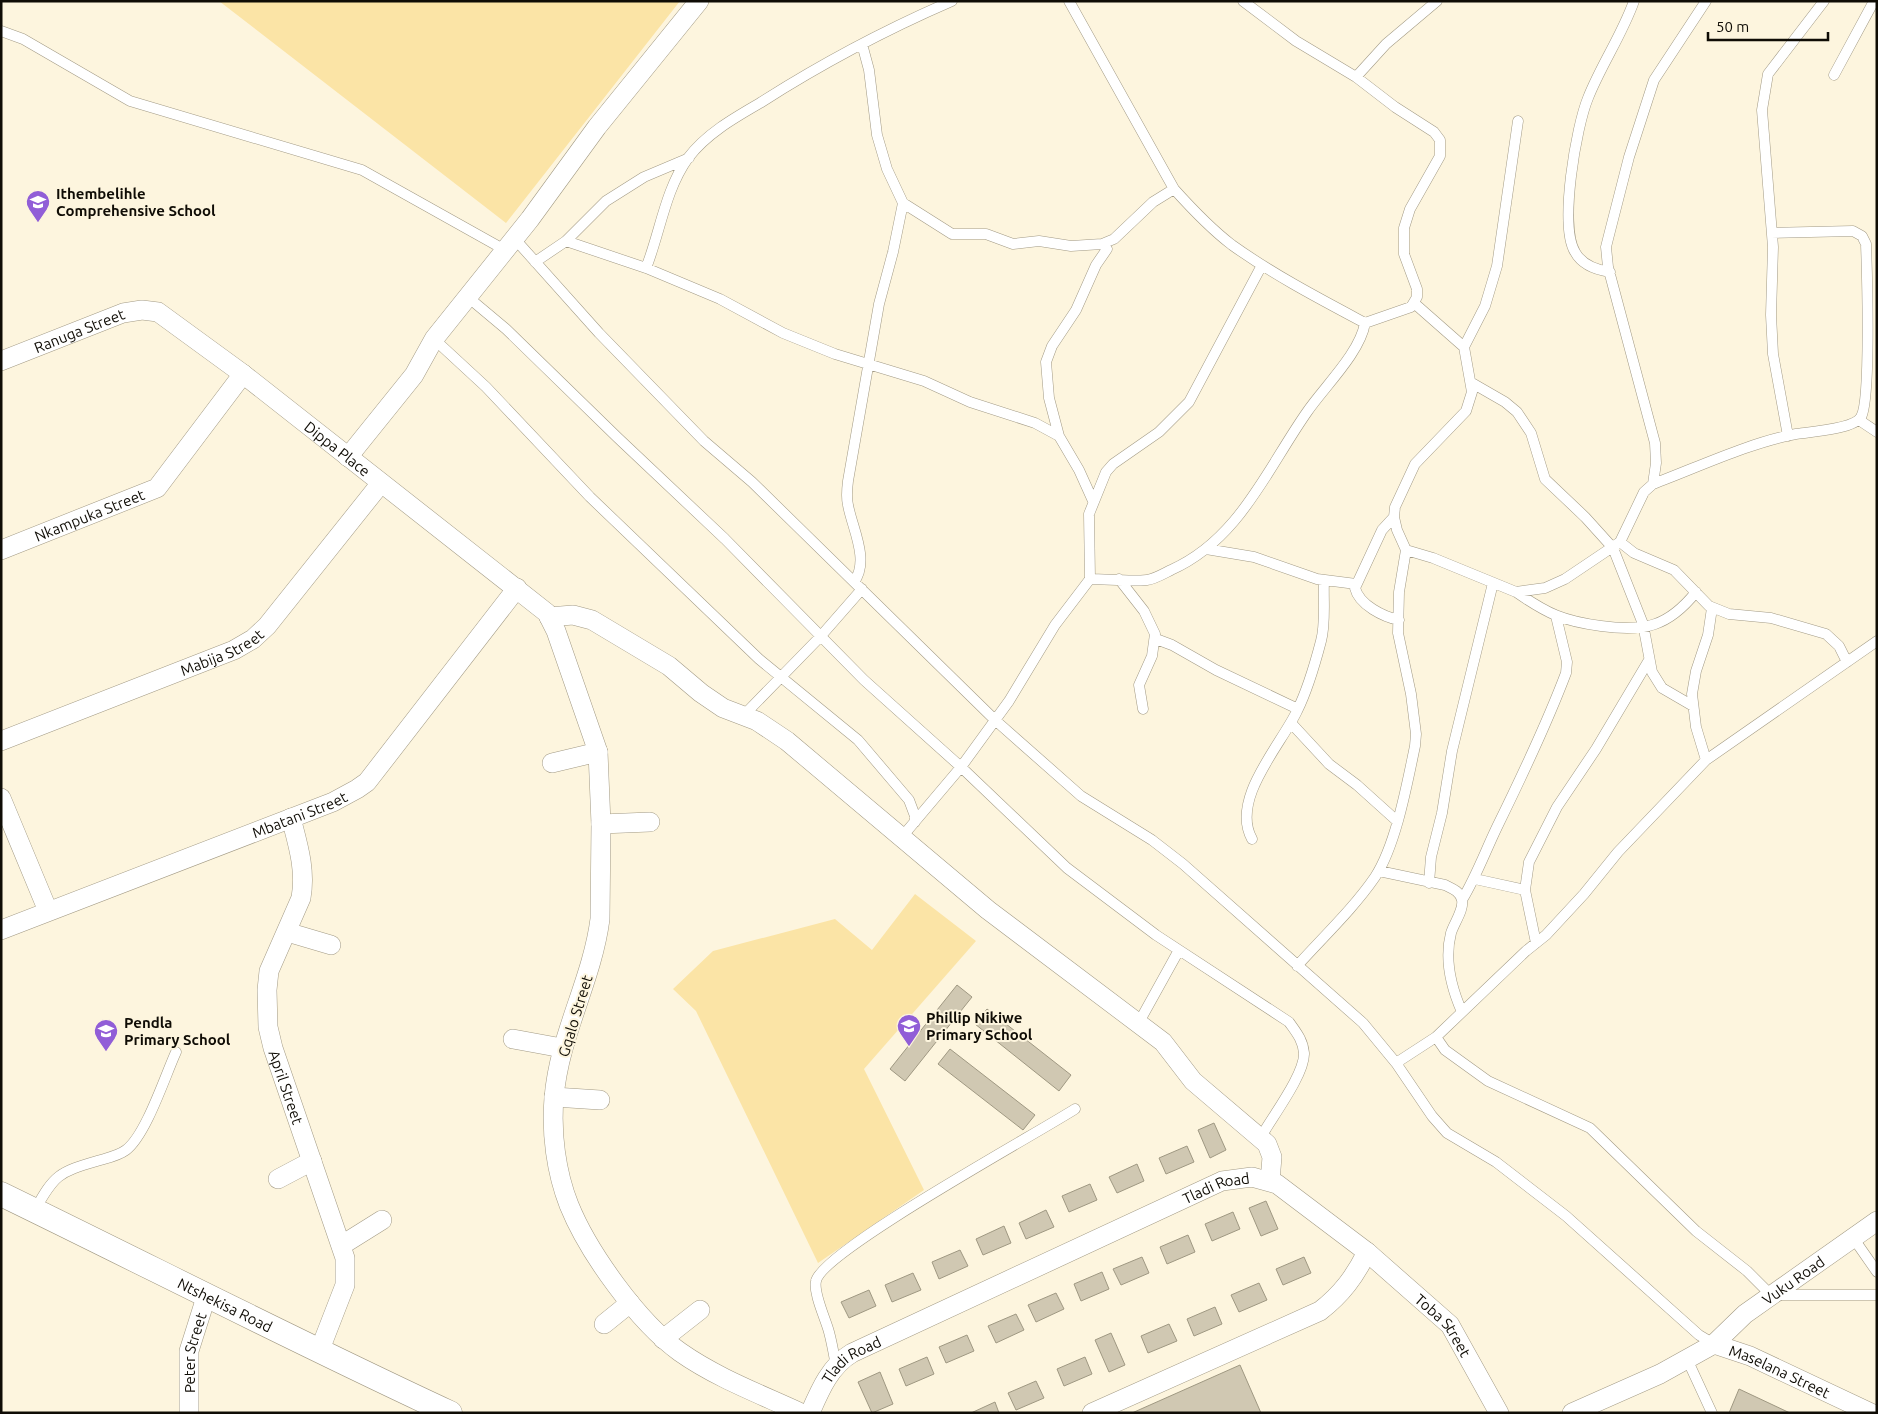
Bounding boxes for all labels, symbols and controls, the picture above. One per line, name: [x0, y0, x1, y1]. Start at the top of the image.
scale bar: [1708, 10, 1828, 42]
text: 50 m: [1716, 18, 1749, 35]
place label: Ithembelihle Comprehensive School: [56, 185, 216, 219]
school or university icon: Ithembelihle Comprehensive School: [25, 189, 51, 223]
street label: Ranuga Street: [31, 305, 127, 356]
street label: Dippa Place: [301, 417, 374, 479]
street label: Nkampuka Street: [32, 485, 147, 544]
street label: Mabija Street: [178, 625, 267, 679]
street label: Mbatani Street: [250, 788, 350, 841]
street label: Gqalo Street: [555, 973, 596, 1059]
place label: Phillip Nikiwe Primary School: [926, 1009, 1033, 1043]
school or university icon: Phillip Nikiwe Primary School: [896, 1013, 922, 1047]
place label: Pendla Primary School: [124, 1014, 231, 1048]
school or university icon: Pendla Primary School: [93, 1018, 119, 1052]
street label: April Street: [266, 1048, 307, 1126]
street label: Tladi Road: [1180, 1169, 1251, 1207]
street label: Vuku Road: [1759, 1252, 1827, 1308]
street label: Ntshekisa Road: [175, 1274, 275, 1335]
street label: Toba Street: [1412, 1290, 1475, 1360]
street label: Peter Street: [180, 1310, 209, 1393]
street label: Tladi Road: [818, 1332, 883, 1386]
street label: Maselana Street: [1727, 1341, 1833, 1401]

